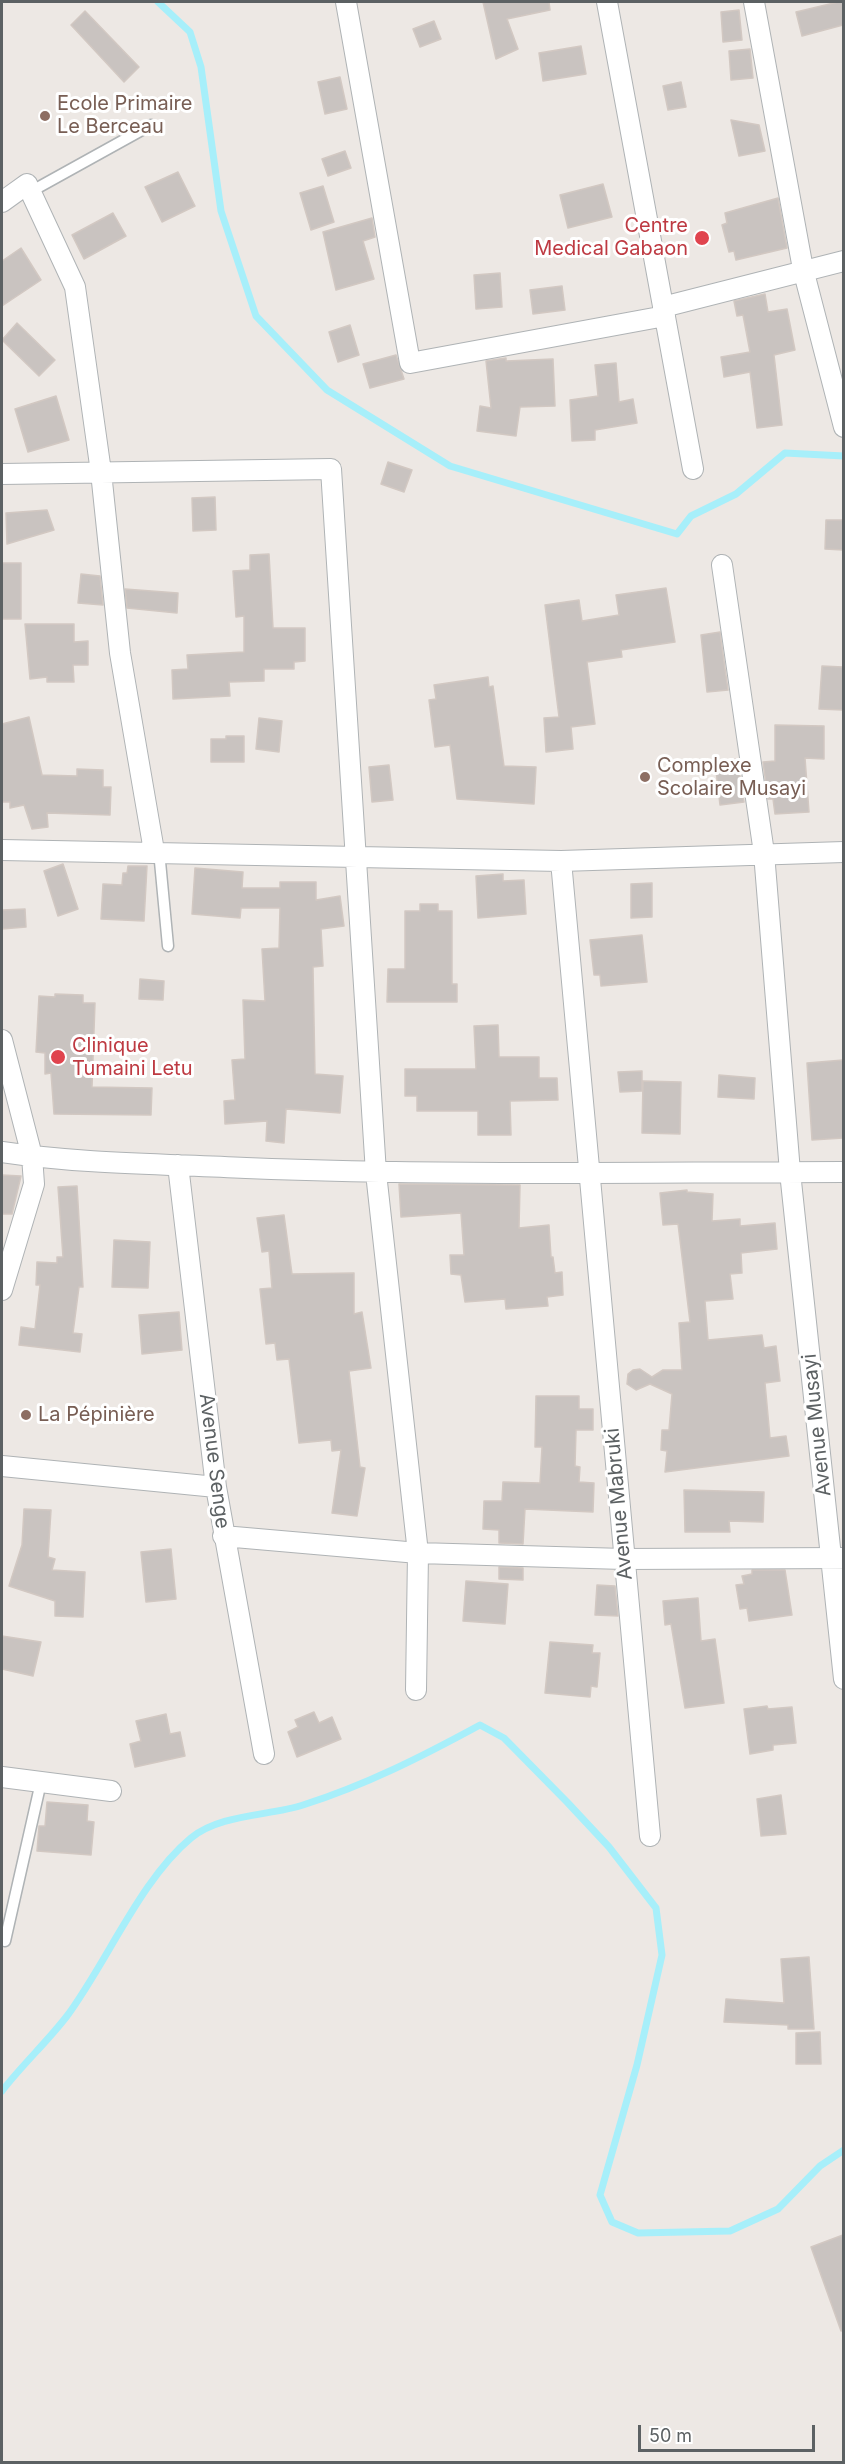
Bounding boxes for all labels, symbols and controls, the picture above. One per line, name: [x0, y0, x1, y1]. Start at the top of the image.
place label: Ecole Primaire Le Berceau: [57, 92, 192, 139]
marker: Ecole Primaire Le Berceau: [38, 109, 52, 123]
place label: Centre Medical Gabaon: [534, 214, 688, 261]
marker: Centre Medical Gabaon: [693, 229, 711, 247]
place label: Complexe Scolaire Musayi: [657, 754, 806, 801]
marker: Complexe Scolaire Musayi: [638, 770, 652, 784]
place label: Clinique Tumaini Letu: [72, 1034, 192, 1081]
marker: Clinique Tumaini Letu: [49, 1048, 67, 1066]
street label: Avenue Musayi: [798, 1352, 836, 1498]
street label: Avenue Senge: [194, 1392, 234, 1530]
place label: La Pépinière: [38, 1403, 155, 1427]
marker: La Pépinière: [19, 1408, 33, 1422]
street label: Avenue Mabruki: [600, 1427, 638, 1581]
scale bar: [641, 2413, 818, 2451]
text: 50 m: [649, 2425, 692, 2446]

